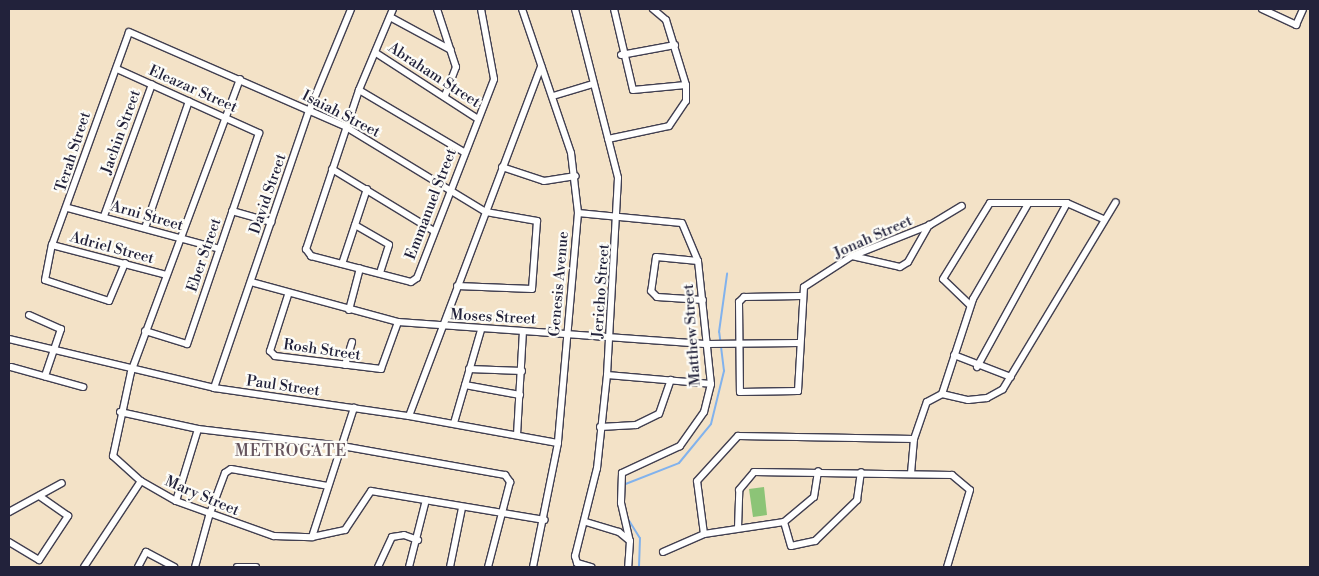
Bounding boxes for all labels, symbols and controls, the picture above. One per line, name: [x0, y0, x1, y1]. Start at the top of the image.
street label: Abraham Street: [385, 39, 483, 111]
street label: Eleazar Street: [146, 61, 240, 117]
street label: Isaiah Street: [299, 87, 383, 141]
street label: Jachin Street: [97, 88, 145, 176]
street label: Terah Street: [52, 109, 94, 195]
street label: Emmanuel Street: [402, 146, 460, 262]
street label: David Street: [246, 151, 290, 237]
street label: Arni Street: [109, 197, 185, 235]
street label: Jonah Street: [831, 212, 915, 262]
street label: Eber Street: [183, 216, 225, 294]
street label: Adriel Street: [68, 228, 156, 268]
street label: Genesis Avenue: [545, 231, 573, 337]
street label: Jericho Street: [589, 243, 613, 339]
street label: Matthew Street: [679, 283, 705, 387]
street label: Moses Street: [449, 306, 537, 328]
street label: Rosh Street: [282, 336, 362, 364]
street label: Paul Street: [245, 372, 321, 400]
district label: METROGATE: [234, 441, 348, 461]
street label: Mary Street: [162, 472, 242, 520]

